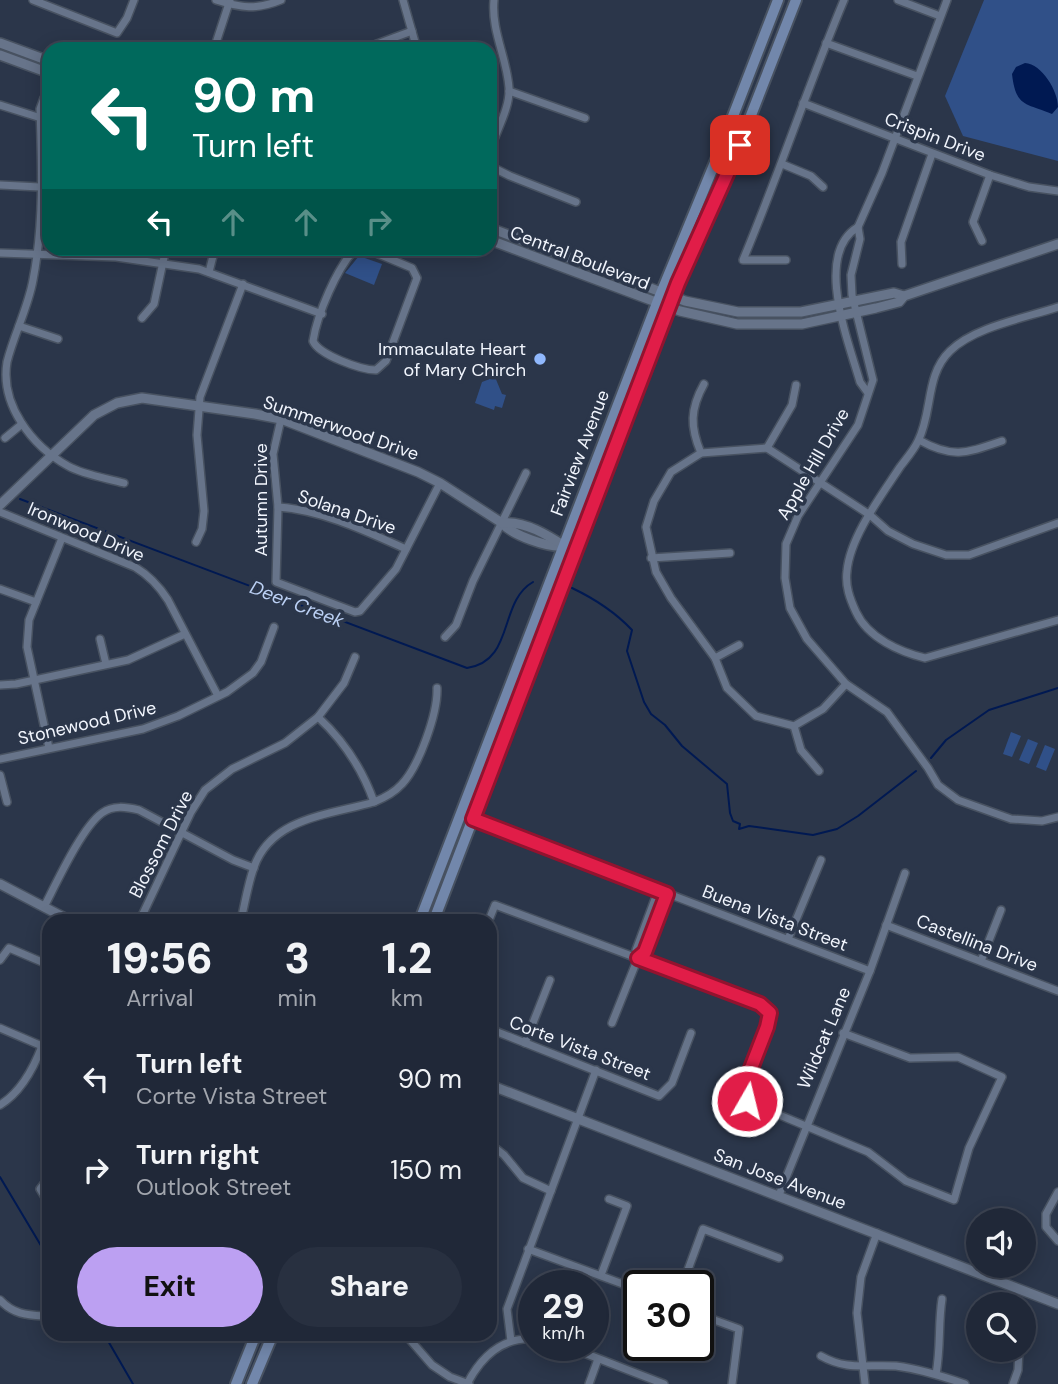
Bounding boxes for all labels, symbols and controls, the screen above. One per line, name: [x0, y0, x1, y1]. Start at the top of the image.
text: 90 m: [192, 63, 315, 127]
icon: left: [77, 70, 168, 161]
street label: Crispin Drive: [881, 107, 989, 167]
pin: [710, 115, 770, 175]
text: Turn left: [192, 125, 314, 167]
icon: arrive: [721, 126, 759, 164]
icon: left: [141, 203, 179, 241]
icon: ahead: [214, 203, 252, 241]
icon: ahead: [287, 203, 325, 241]
icon: right: [360, 203, 398, 241]
street label: Central Boulevard: [507, 220, 653, 296]
place label: Immaculate Heart of Mary Chirch: [378, 337, 526, 382]
marker: Immaculate Heart of Mary Chirch: [532, 351, 548, 367]
street label: Fairview Avenue: [545, 387, 615, 519]
street label: Summerwood Drive: [260, 390, 422, 466]
street label: Apple Hill Drive: [771, 404, 855, 524]
street label: Autumn Drive: [249, 443, 273, 557]
street label: Solana Drive: [295, 484, 399, 540]
street label: Ironwood Drive: [24, 497, 148, 567]
water label: Deer Creek: [246, 575, 348, 634]
street label: Stonewood Drive: [15, 695, 159, 751]
street label: Blossom Drive: [124, 786, 198, 902]
street label: Buena Vista Street: [699, 879, 851, 957]
street label: Castellina Drive: [913, 909, 1041, 977]
text: 19:56: [107, 931, 213, 986]
text: 3: [284, 931, 310, 986]
text: 1.2: [382, 931, 432, 986]
text: Arrival: [126, 983, 193, 1013]
text: min: [278, 983, 317, 1013]
text: km: [391, 983, 423, 1013]
street label: Wildcat Lane: [792, 983, 856, 1093]
street label: Corte Vista Street: [506, 1010, 654, 1086]
text: Turn left: [136, 1047, 243, 1081]
icon: left: [77, 1060, 115, 1098]
text: 90 m: [398, 1062, 462, 1096]
position arrow: [710, 1064, 784, 1138]
text: Corte Vista Street: [136, 1081, 327, 1111]
text: Turn right: [136, 1138, 260, 1172]
street label: San Jose Avenue: [710, 1143, 850, 1215]
icon: right: [77, 1151, 115, 1189]
text: 150 m: [390, 1153, 462, 1187]
text: Outlook Street: [136, 1172, 291, 1202]
map controls: [966, 1208, 1036, 1362]
button: sound: [966, 1208, 1036, 1278]
button: Exit: [77, 1247, 263, 1327]
button: Share: [277, 1247, 462, 1327]
speed limit sign: 30: [623, 1270, 714, 1361]
text: 29: [542, 1283, 585, 1329]
button: search: [966, 1292, 1036, 1362]
text: km/h: [542, 1321, 585, 1345]

